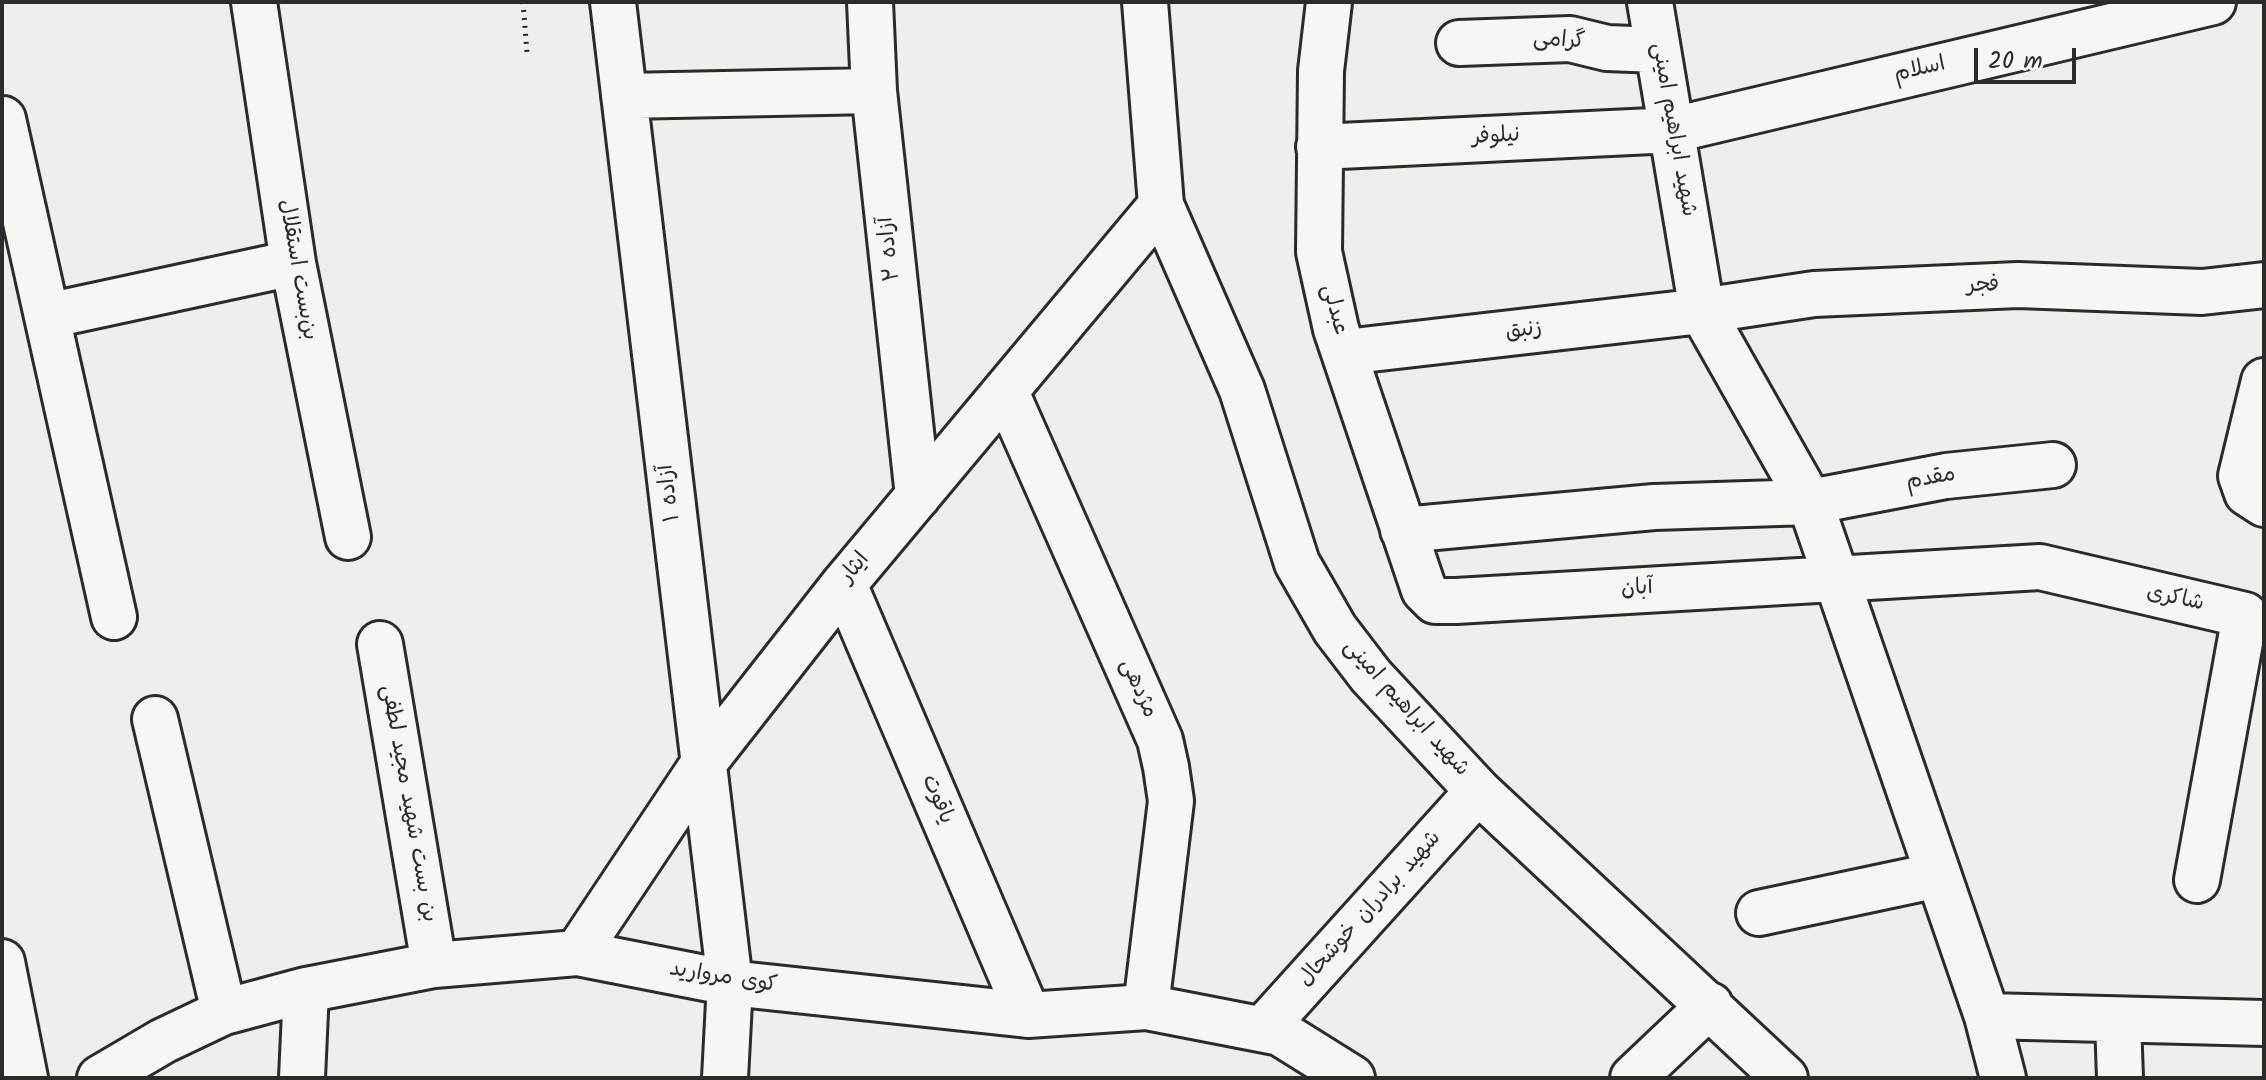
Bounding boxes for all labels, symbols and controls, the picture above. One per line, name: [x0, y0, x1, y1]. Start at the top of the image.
street label: گرامی: [1532, 27, 1586, 57]
scale bar: [1978, 32, 2080, 82]
street label: شهید ابراهیم امینی: [1644, 41, 1700, 219]
text: 20 m: [1988, 42, 2043, 81]
street label: اسلام: [1892, 52, 1948, 90]
street label: نیلوفر: [1471, 124, 1521, 152]
street label: بن‌بست استقلال: [271, 198, 321, 342]
street label: آزاده ۲: [874, 215, 908, 283]
street label: فجر: [1966, 273, 2000, 301]
street label: عبدلی: [1314, 282, 1352, 338]
street label: زنبق: [1504, 317, 1544, 347]
street label: آزاده ۱: [654, 463, 688, 523]
street label: مقدم: [1904, 463, 1958, 497]
street label: ایثار: [835, 548, 877, 590]
street label: آبان: [1620, 576, 1654, 604]
street label: شاکری: [2144, 581, 2206, 619]
street label: شهید ابراهیم امینی: [1336, 635, 1474, 783]
street label: مژدهی: [1112, 655, 1162, 723]
street label: بن بست شهید مجید لطفی: [373, 683, 441, 925]
street label: یاقوت: [914, 771, 958, 829]
street label: شهید برادران خوشحال: [1294, 826, 1448, 994]
street label: کوی مروارید: [667, 957, 779, 1001]

